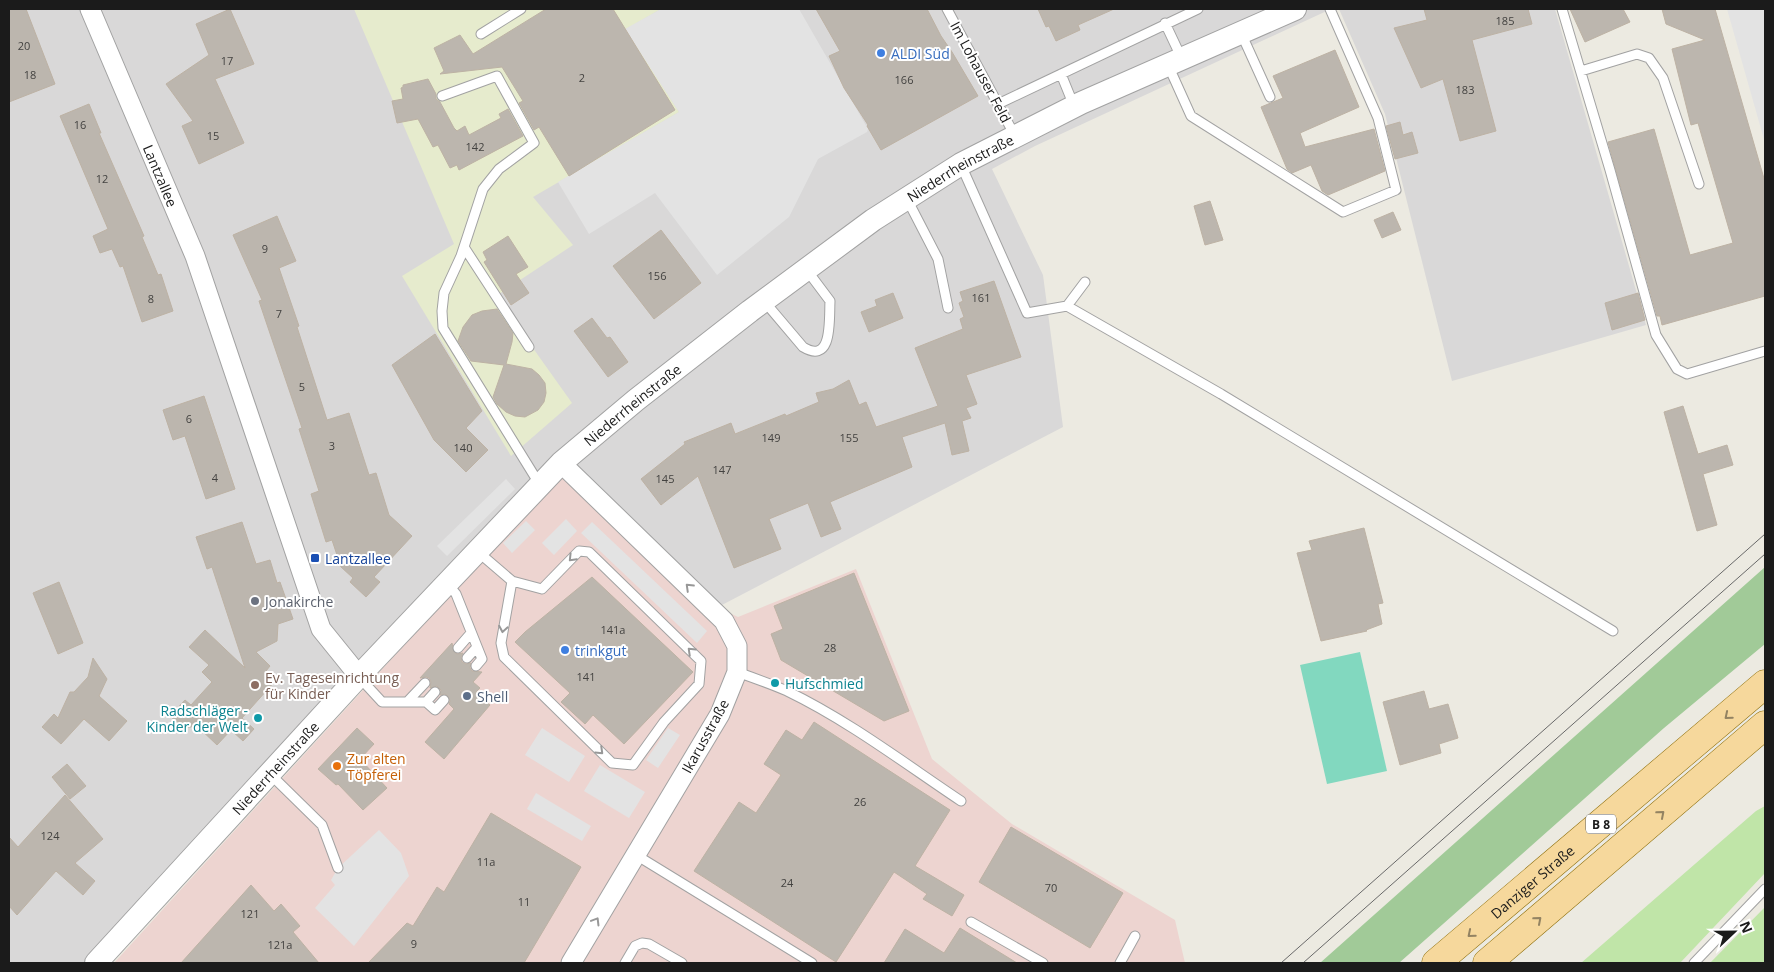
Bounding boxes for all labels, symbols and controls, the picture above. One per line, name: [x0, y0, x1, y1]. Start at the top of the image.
house number: 185: [1496, 13, 1514, 28]
street label: Im Lohauser Feld: [946, 18, 1016, 126]
house number: 20: [18, 38, 30, 53]
place label: ALDI Süd: [891, 44, 950, 63]
marker: ALDI Süd: [875, 47, 887, 59]
house number: 17: [221, 53, 233, 68]
house number: 18: [24, 67, 36, 82]
house number: 2: [579, 70, 585, 85]
house number: 166: [895, 72, 913, 87]
house number: 183: [1456, 82, 1474, 97]
house number: 16: [74, 117, 86, 132]
house number: 15: [207, 128, 219, 143]
street label: Niederrheinstraße: [903, 129, 1017, 206]
house number: 142: [466, 139, 484, 154]
street label: Lantzallee: [139, 142, 182, 210]
house number: 12: [96, 171, 108, 186]
house number: 9: [262, 241, 268, 256]
house number: 156: [648, 268, 666, 283]
house number: 161: [972, 290, 990, 305]
house number: 8: [148, 291, 154, 306]
house number: 7: [276, 306, 282, 321]
street label: Niederrheinstraße: [579, 359, 685, 450]
house number: 5: [299, 379, 305, 394]
house number: 6: [186, 411, 192, 426]
house number: 149: [762, 430, 780, 445]
house number: 155: [840, 430, 858, 445]
house number: 3: [329, 438, 335, 453]
house number: 140: [454, 440, 472, 455]
house number: 147: [713, 462, 731, 477]
house number: 4: [212, 470, 219, 485]
house number: 145: [656, 471, 674, 486]
place label: Lantzallee: [325, 549, 391, 568]
marker: Lantzallee: [309, 552, 321, 564]
one-way arrow: [569, 552, 578, 561]
one-way arrow: [686, 584, 695, 593]
place label: Jonakirche: [263, 592, 333, 611]
marker: Jonakirche: [249, 595, 261, 607]
house number: 141a: [601, 622, 625, 637]
one-way arrow: [499, 625, 509, 634]
house number: 28: [824, 640, 836, 655]
place label: trinkgut: [575, 641, 626, 660]
marker: trinkgut: [559, 644, 571, 656]
one-way arrow: [688, 648, 697, 657]
place label: Ev. Tageseinrichtung für Kinder: [265, 668, 399, 703]
house number: 141: [577, 669, 595, 684]
place label: Hufschmied: [785, 674, 864, 693]
marker: Hufschmied: [769, 677, 781, 689]
marker: Ev. Tageseinrichtung für Kinder: [249, 679, 261, 691]
place label: Shell: [477, 687, 508, 706]
marker: Shell: [461, 690, 473, 702]
street label: Ikarusstraße: [677, 696, 733, 776]
place label: Radschläger - Kinder der Welt: [146, 701, 248, 736]
one-way arrow: [1725, 710, 1734, 719]
marker: Radschläger - Kinder der Welt: [252, 712, 264, 724]
street label: Niederrheinstraße: [227, 717, 323, 818]
one-way arrow: [594, 745, 603, 754]
place label: Zur alten Töpferei: [347, 749, 406, 784]
marker: Zur alten Töpferei: [331, 760, 343, 772]
house number: 26: [854, 794, 866, 809]
one-way arrow: [1655, 812, 1664, 820]
road number: B 8: [1586, 814, 1616, 834]
house number: 124: [41, 828, 60, 843]
street label: Danziger Straße: [1486, 840, 1578, 922]
house number: 11a: [477, 854, 495, 869]
house number: 24: [781, 875, 794, 890]
house number: 70: [1045, 880, 1057, 895]
house number: 11: [518, 894, 530, 909]
house number: 121: [241, 906, 259, 921]
north arrow: [1709, 907, 1759, 957]
one-way arrow: [1532, 917, 1541, 926]
one-way arrow: [589, 918, 599, 927]
text: N: [1736, 918, 1757, 936]
one-way arrow: [1467, 929, 1476, 938]
house number: 9: [411, 936, 417, 951]
house number: 121a: [268, 937, 292, 952]

